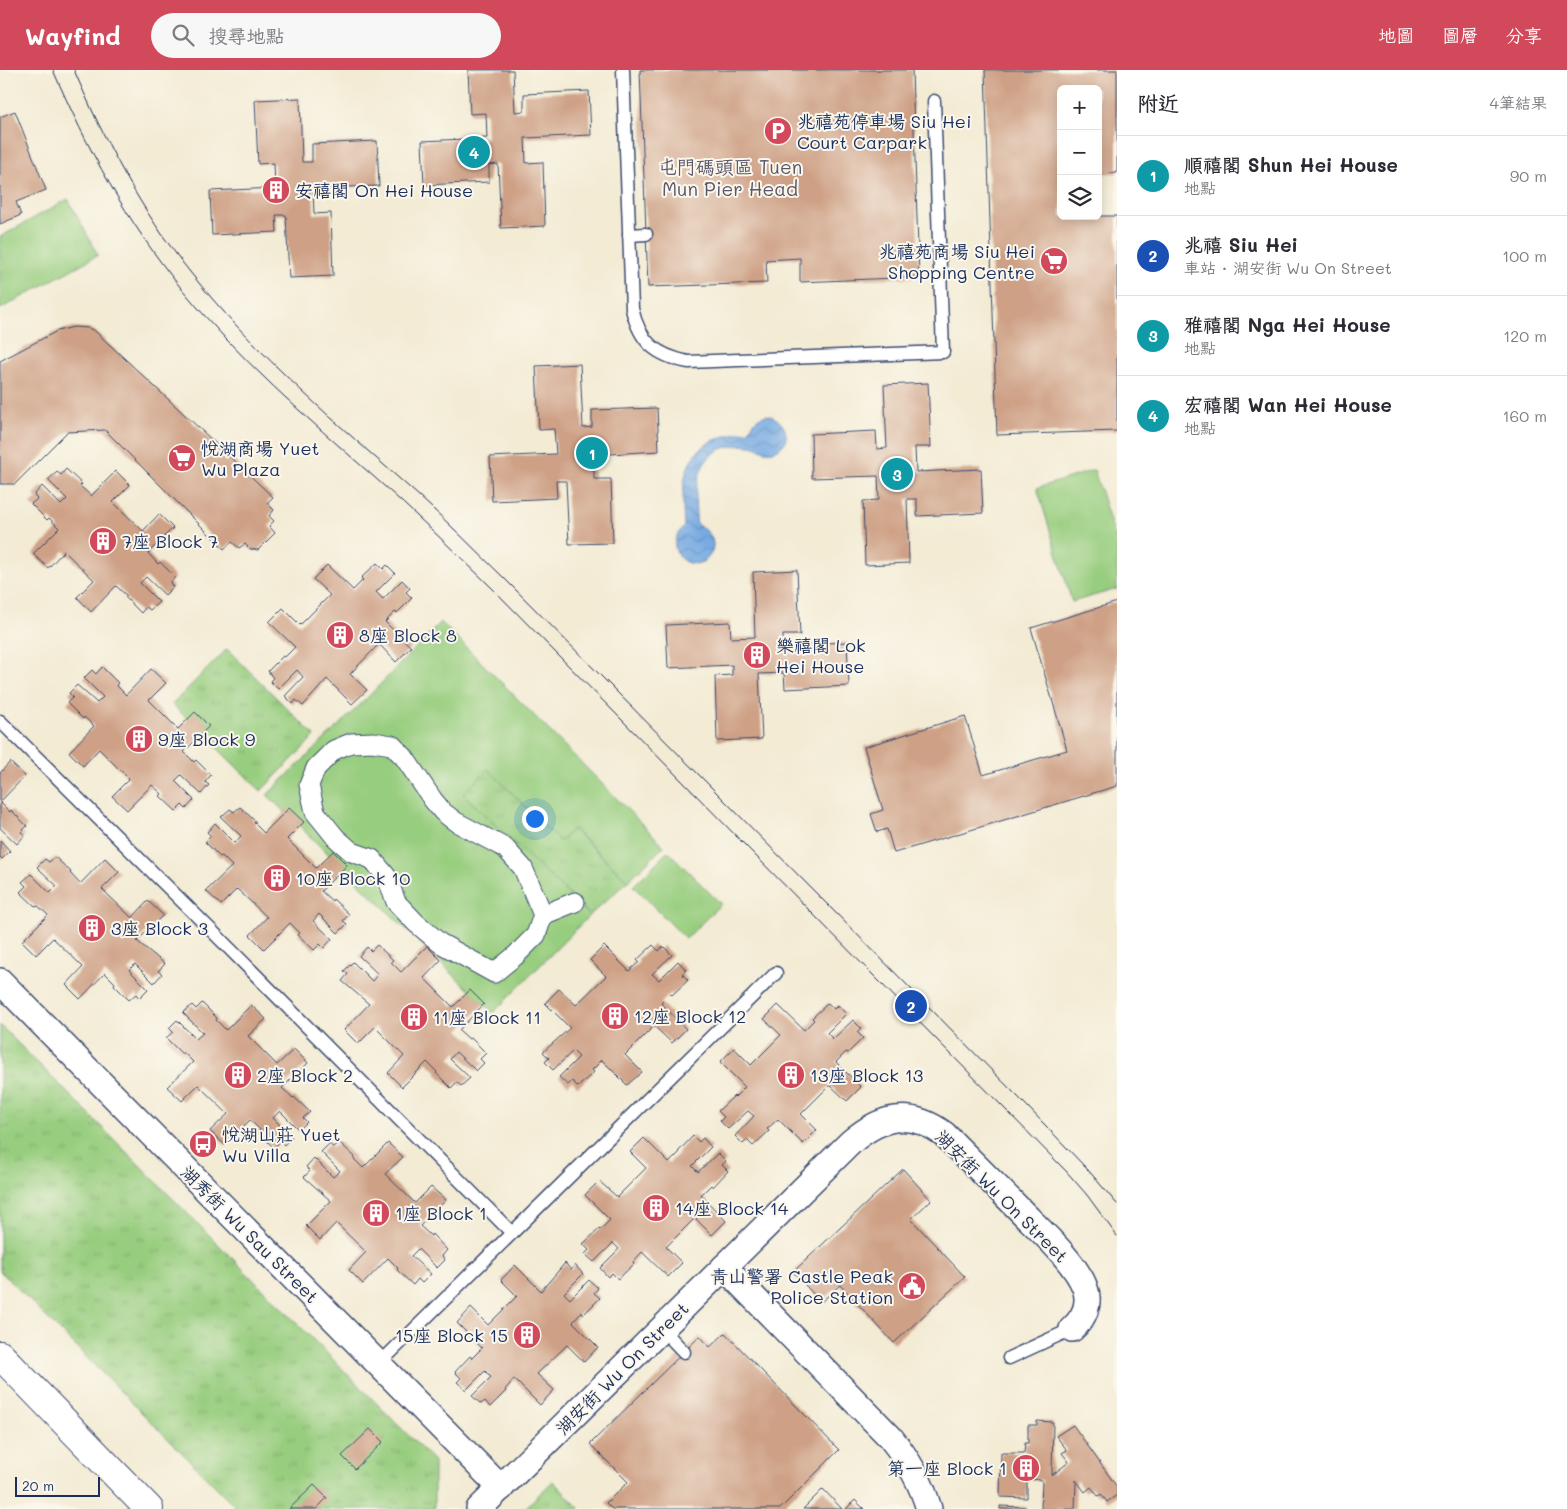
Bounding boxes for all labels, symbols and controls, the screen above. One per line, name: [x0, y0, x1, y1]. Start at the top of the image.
search box: [151, 13, 501, 58]
text: Wayfind: [25, 20, 121, 51]
icon: search: [169, 21, 197, 49]
text: 搜尋地點: [209, 23, 285, 48]
text: 地圖: [1378, 23, 1414, 47]
text: 圖層: [1442, 23, 1478, 47]
text: 分享: [1506, 23, 1542, 47]
map controls: [1057, 85, 1102, 220]
button: +: [1057, 85, 1102, 130]
text: 附近: [1137, 89, 1179, 116]
text: 4筆結果: [1490, 92, 1547, 113]
place label: 兆禧苑停車場 Siu Hei Court Carpark: [797, 109, 972, 154]
parking icon: 兆禧苑停車場 Siu Hei Court Carpark: [763, 116, 793, 146]
button: −: [1057, 130, 1102, 175]
pin: 4: [458, 133, 490, 171]
text: 順禧閣 Shun Hei House: [1184, 152, 1398, 177]
district label: 屯門碼頭區 Tuen Mun Pier Head: [658, 154, 802, 201]
text: 1: [1149, 165, 1157, 186]
text: 90 m: [1510, 165, 1547, 186]
building icon: 安禧閣 On Hei House: [261, 175, 291, 205]
button: layers: [1057, 175, 1102, 220]
text: 地點: [1184, 177, 1216, 198]
place label: 安禧閣 On Hei House: [295, 178, 473, 202]
text: 兆禧 Siu Hei: [1184, 232, 1298, 257]
place label: 兆禧苑商場 Siu Hei Shopping Centre: [879, 239, 1035, 284]
text: 2: [1149, 245, 1157, 266]
text: 100 m: [1502, 245, 1547, 266]
supermarket icon: 兆禧苑商場 Siu Hei Shopping Centre: [1039, 246, 1069, 276]
text: 車站 · 湖安街 Wu On Street: [1184, 257, 1392, 278]
text: 雅禧閣 Nga Hei House: [1184, 312, 1391, 337]
text: 3: [1148, 325, 1158, 346]
text: 120 m: [1503, 325, 1547, 346]
text: 地點: [1184, 337, 1216, 358]
text: 宏禧閣 Wan Hei House: [1184, 392, 1392, 417]
text: 4: [1148, 405, 1158, 426]
text: 160 m: [1502, 405, 1547, 426]
text: 地點: [1184, 417, 1216, 438]
pin: 1: [576, 434, 608, 472]
place label: 悅湖商場 Yuet Wu Plaza: [201, 436, 319, 481]
supermarket icon: 悅湖商場 Yuet Wu Plaza: [167, 443, 197, 473]
pin: 3: [881, 455, 913, 493]
building icon: 7座 Block 7: [88, 526, 118, 556]
place label: 7座 Block 7: [122, 529, 218, 553]
building icon: 8座 Block 8: [325, 620, 355, 650]
place label: 8座 Block 8: [359, 623, 457, 647]
place label: 樂禧閣 Lok Hei House: [776, 633, 865, 678]
building icon: 樂禧閣 Lok Hei House: [742, 640, 772, 670]
building icon: 9座 Block 9: [124, 724, 154, 754]
place label: 9座 Block 9: [158, 727, 256, 751]
your location: [522, 806, 548, 832]
building icon: 10座 Block 10: [262, 863, 292, 893]
place label: 10座 Block 10: [296, 866, 410, 890]
building icon: 3座 Block 3: [77, 913, 107, 943]
place label: 3座 Block 3: [111, 916, 208, 940]
pin: 2: [895, 987, 927, 1025]
building icon: 12座 Block 12: [600, 1001, 630, 1031]
building icon: 11座 Block 11: [399, 1002, 429, 1032]
place label: 12座 Block 12: [634, 1004, 746, 1028]
place label: 11座 Block 11: [433, 1005, 541, 1029]
building icon: 2座 Block 2: [223, 1060, 253, 1090]
building icon: 13座 Block 13: [776, 1060, 806, 1090]
place label: 2座 Block 2: [257, 1063, 353, 1087]
place label: 13座 Block 13: [810, 1063, 923, 1087]
place label: 悅湖山莊 Yuet Wu Villa: [222, 1122, 340, 1167]
street label: 湖安街 Wu On Street: [930, 1124, 1074, 1268]
bus stop icon: 悅湖山莊 Yuet Wu Villa: [188, 1129, 218, 1159]
street label: 湖秀街 Wu Sau Street: [176, 1160, 324, 1308]
building icon: 14座 Block 14: [641, 1193, 671, 1223]
place label: 14座 Block 14: [675, 1196, 789, 1220]
building icon: 1座 Block 1: [361, 1198, 391, 1228]
place label: 1座 Block 1: [395, 1201, 487, 1225]
place label: 青山警署 Castle Peak Police Station: [710, 1264, 893, 1309]
public building icon: 青山警署 Castle Peak Police Station: [897, 1271, 927, 1301]
street label: 湖安街 Wu On Street: [550, 1296, 694, 1440]
building icon: 15座 Block 15: [512, 1320, 542, 1350]
place label: 15座 Block 15: [395, 1323, 508, 1347]
building icon: 第一座 Block 1: [1011, 1453, 1041, 1483]
place label: 第一座 Block 1: [887, 1456, 1007, 1480]
scale bar: [15, 1474, 100, 1497]
text: 20 m: [22, 1476, 54, 1495]

